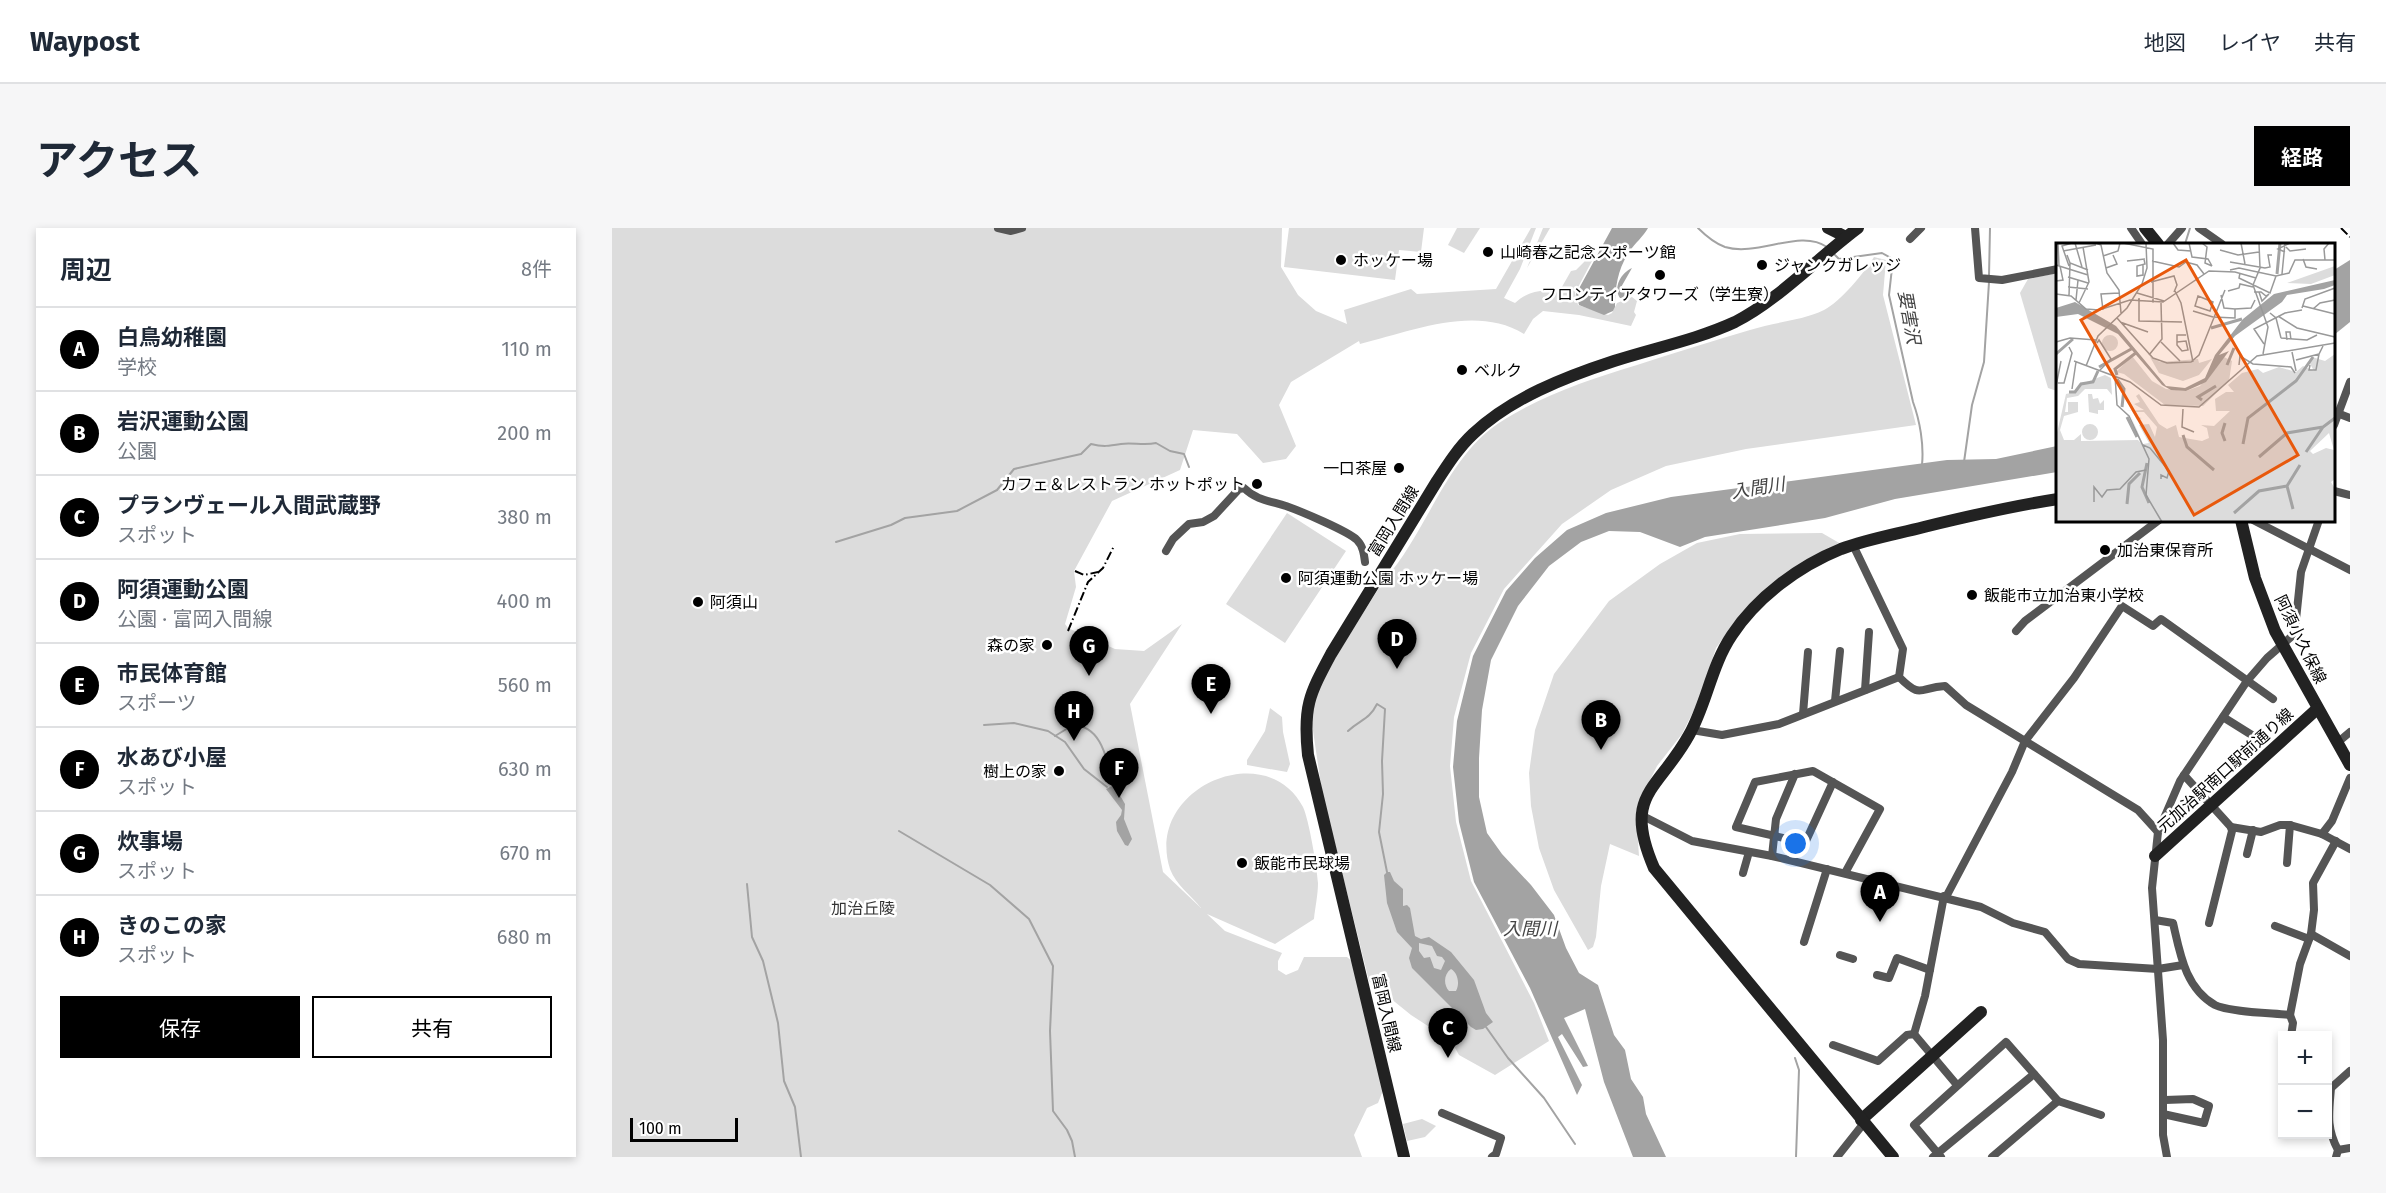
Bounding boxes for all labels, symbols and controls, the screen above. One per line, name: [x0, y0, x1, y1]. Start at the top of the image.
text: Waypost: [30, 25, 140, 58]
text: 地図: [2144, 30, 2186, 56]
text: レイヤ: [2219, 30, 2281, 56]
text: 共有: [2314, 30, 2356, 56]
button: 経路: [2254, 126, 2350, 186]
text: アクセス: [36, 136, 202, 186]
place label: 山崎春之記念スポーツ館: [1500, 243, 1676, 262]
inset map: [2056, 243, 2335, 522]
marker: 山崎春之記念スポーツ館: [1481, 245, 1495, 259]
place label: ホッケー場: [1353, 251, 1433, 270]
marker: ホッケー場: [1334, 253, 1348, 267]
text: 周辺: [60, 255, 112, 286]
place label: ジャンクガレッジ: [1774, 256, 1901, 275]
text: 8件: [521, 257, 552, 281]
marker: ジャンクガレッジ: [1755, 258, 1769, 272]
marker: フロンティアタワーズ（学生寮）: [1653, 268, 1667, 282]
place label: フロンティアタワーズ（学生寮）: [1541, 285, 1779, 304]
water label: 要害沢: [1893, 289, 1925, 347]
text: 白鳥幼稚園: [117, 324, 227, 351]
text: A: [74, 337, 85, 361]
text: 110 m: [501, 337, 552, 361]
text: 学校: [117, 355, 157, 379]
place label: ベルク: [1474, 361, 1522, 380]
marker: ベルク: [1455, 363, 1469, 377]
text: 岩沢運動公園: [117, 408, 249, 435]
text: B: [73, 421, 86, 445]
text: 200 m: [497, 421, 552, 445]
text: 公園: [117, 439, 157, 463]
place label: 一口茶屋: [1323, 459, 1387, 478]
marker: 一口茶屋: [1392, 461, 1406, 475]
water label: 入間川: [1730, 473, 1788, 503]
place label: カフェ＆レストラン ホットポット: [1001, 475, 1245, 494]
marker: カフェ＆レストラン ホットポット: [1250, 477, 1264, 491]
street label: 富岡入間線: [1364, 482, 1423, 560]
text: プランヴェール入間武蔵野: [117, 492, 381, 519]
text: C: [74, 505, 85, 529]
text: 380 m: [497, 505, 552, 529]
text: スポット: [117, 523, 197, 547]
place label: 加治東保育所: [2117, 541, 2213, 560]
marker: 加治東保育所: [2098, 543, 2112, 557]
place label: 阿須運動公園 ホッケー場: [1298, 569, 1478, 588]
marker: 阿須運動公園 ホッケー場: [1279, 571, 1293, 585]
text: 阿須運動公園: [117, 576, 249, 603]
place label: 飯能市立加治東小学校: [1984, 586, 2144, 605]
marker: 飯能市立加治東小学校: [1965, 588, 1979, 602]
text: D: [73, 589, 86, 613]
text: 400 m: [497, 589, 552, 613]
street label: 阿須小久保線: [2271, 592, 2330, 687]
place label: 阿須山: [710, 593, 758, 612]
marker: 阿須山: [691, 595, 705, 609]
text: 公園 · 富岡入間線: [117, 607, 272, 631]
pin: D: [1378, 620, 1416, 669]
pin: G: [1070, 626, 1108, 676]
place label: 森の家: [987, 636, 1035, 655]
marker: 森の家: [1040, 638, 1054, 652]
text: 市民体育館: [117, 660, 227, 687]
pin: E: [1192, 664, 1230, 714]
text: E: [74, 673, 85, 697]
text: 560 m: [498, 673, 552, 697]
text: スポーツ: [117, 691, 197, 715]
pin: H: [1054, 692, 1094, 741]
pin: B: [1582, 700, 1620, 750]
street label: 元加治駅南口駅前通り線: [2154, 704, 2297, 836]
text: 水あび小屋: [117, 744, 227, 771]
pin: F: [1100, 748, 1138, 798]
text: F: [75, 757, 84, 781]
text: 630 m: [498, 757, 552, 781]
place label: 樹上の家: [983, 762, 1047, 781]
marker: 樹上の家: [1052, 764, 1066, 778]
text: スポット: [117, 775, 197, 799]
text: 炊事場: [117, 828, 183, 855]
your location: [1781, 829, 1810, 858]
text: G: [73, 841, 86, 865]
text: 670 m: [500, 841, 552, 865]
place label: 飯能市民球場: [1254, 854, 1350, 873]
marker: 飯能市民球場: [1235, 856, 1249, 870]
text: スポット: [117, 859, 197, 883]
pin: A: [1860, 872, 1900, 922]
park label: 加治丘陵: [831, 899, 895, 918]
text: きのこの家: [117, 912, 227, 939]
water label: 入間川: [1503, 918, 1559, 940]
text: H: [73, 925, 86, 949]
text: 680 m: [497, 925, 552, 949]
text: スポット: [117, 943, 197, 967]
street label: 富岡入間線: [1368, 972, 1405, 1054]
button: 保存: [60, 996, 300, 1058]
button: 共有: [312, 996, 552, 1058]
pin: C: [1428, 1008, 1468, 1058]
map controls: [2278, 1031, 2332, 1139]
button: +: [2278, 1031, 2332, 1085]
button: −: [2278, 1085, 2332, 1139]
scale bar: [630, 1115, 738, 1142]
text: 100 m: [639, 1119, 682, 1138]

